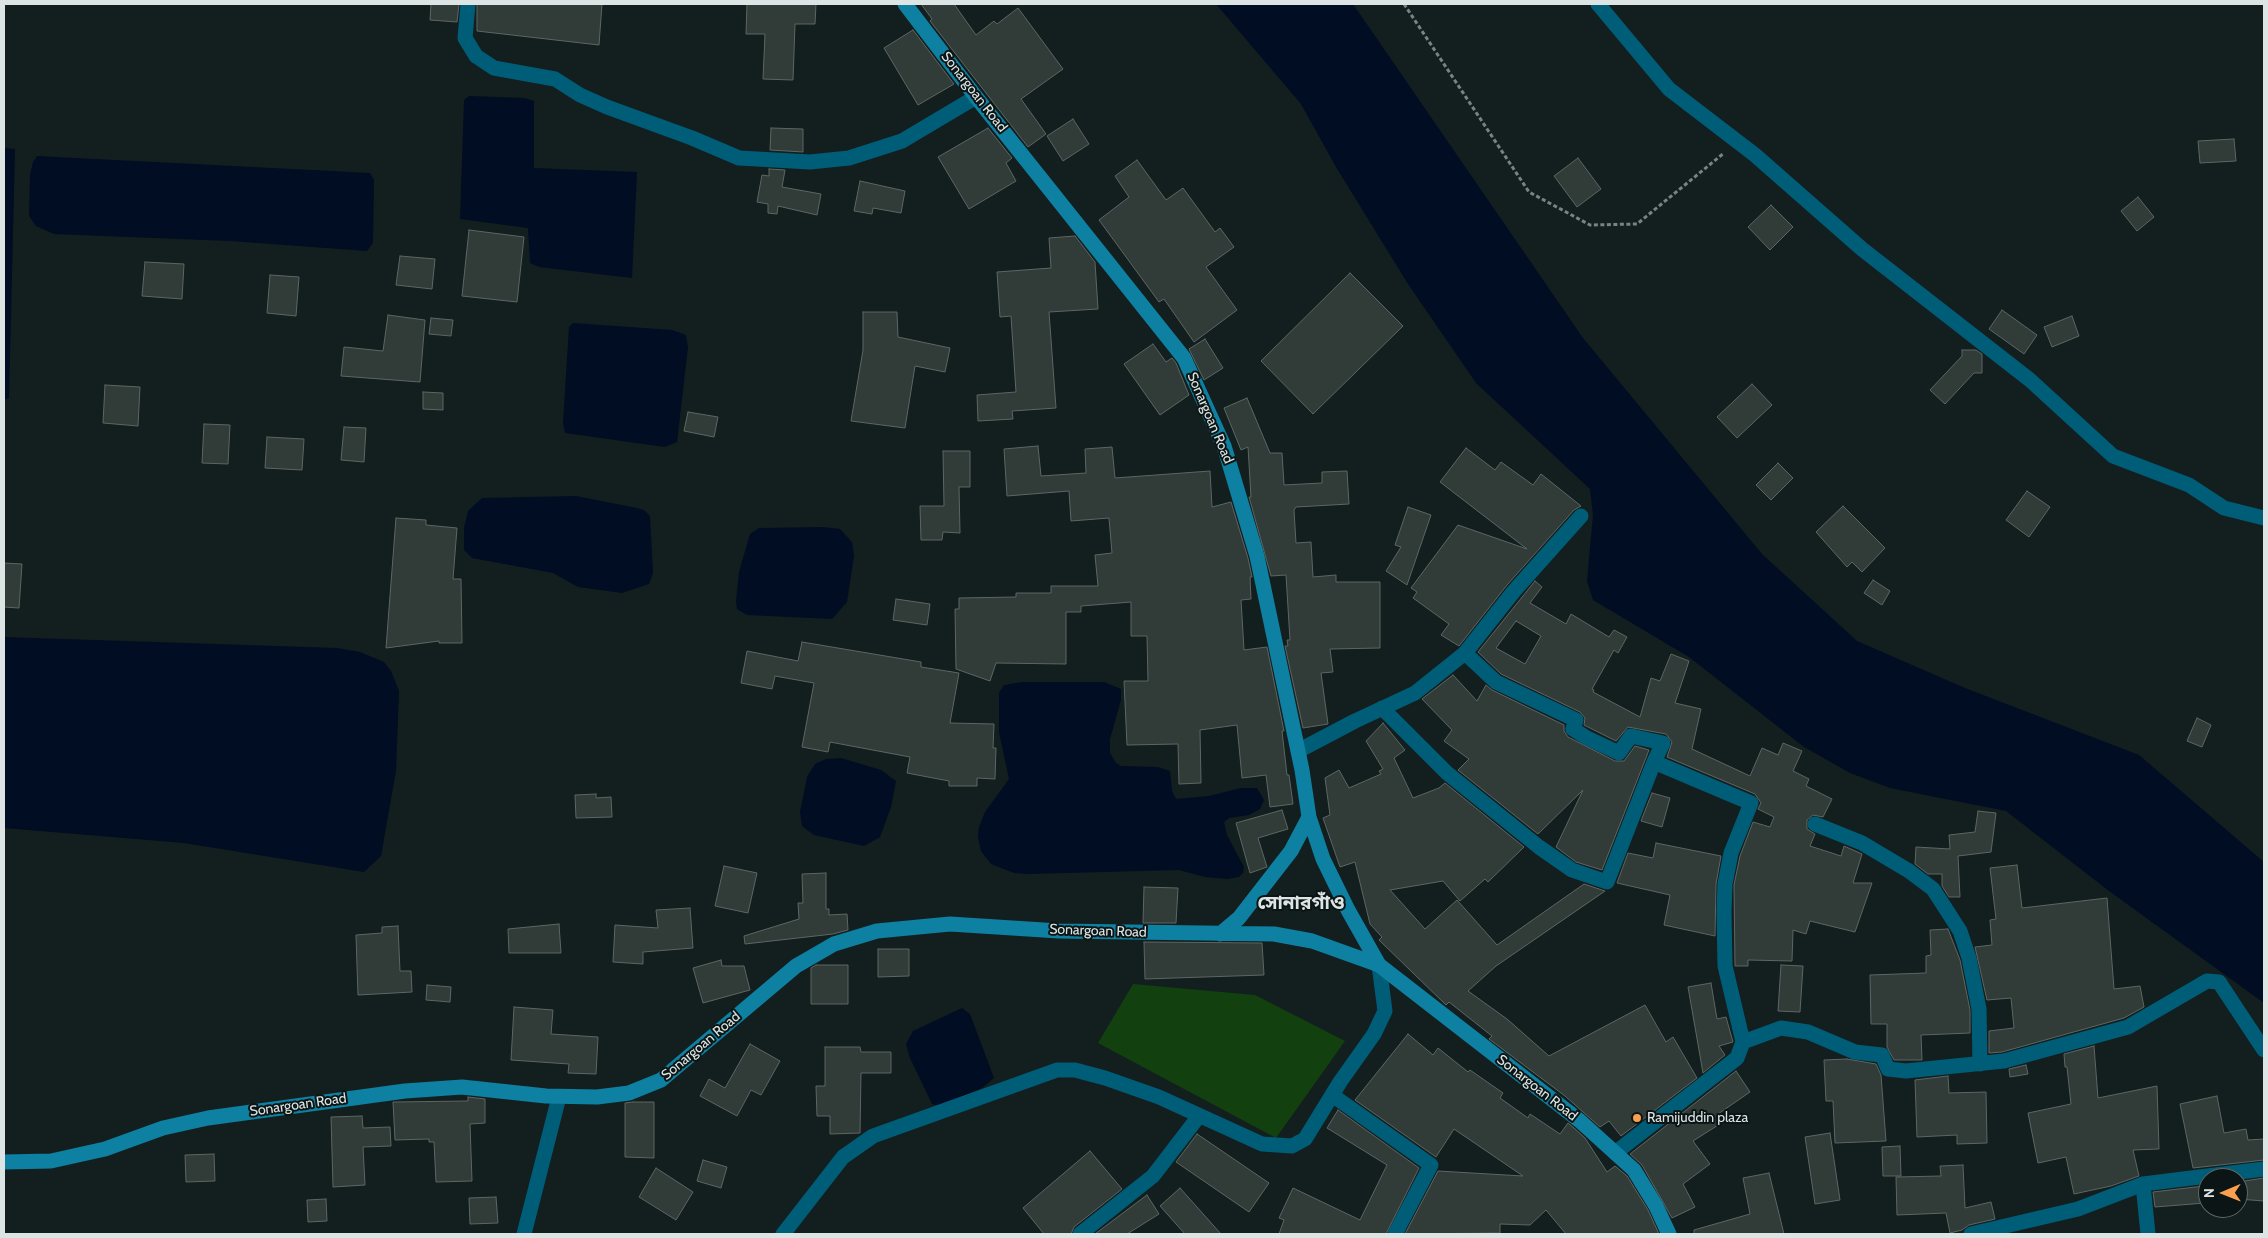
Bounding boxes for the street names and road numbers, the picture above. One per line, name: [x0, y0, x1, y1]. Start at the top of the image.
street label: Sonargoan Road: [937, 48, 1011, 136]
street label: Sonargoan Road: [1183, 370, 1237, 466]
street label: Sonargoan Road: [1049, 921, 1147, 941]
street label: Sonargoan Road: [658, 1008, 744, 1084]
street label: Sonargoan Road: [1493, 1051, 1581, 1125]
street label: Sonargoan Road: [249, 1090, 347, 1120]

